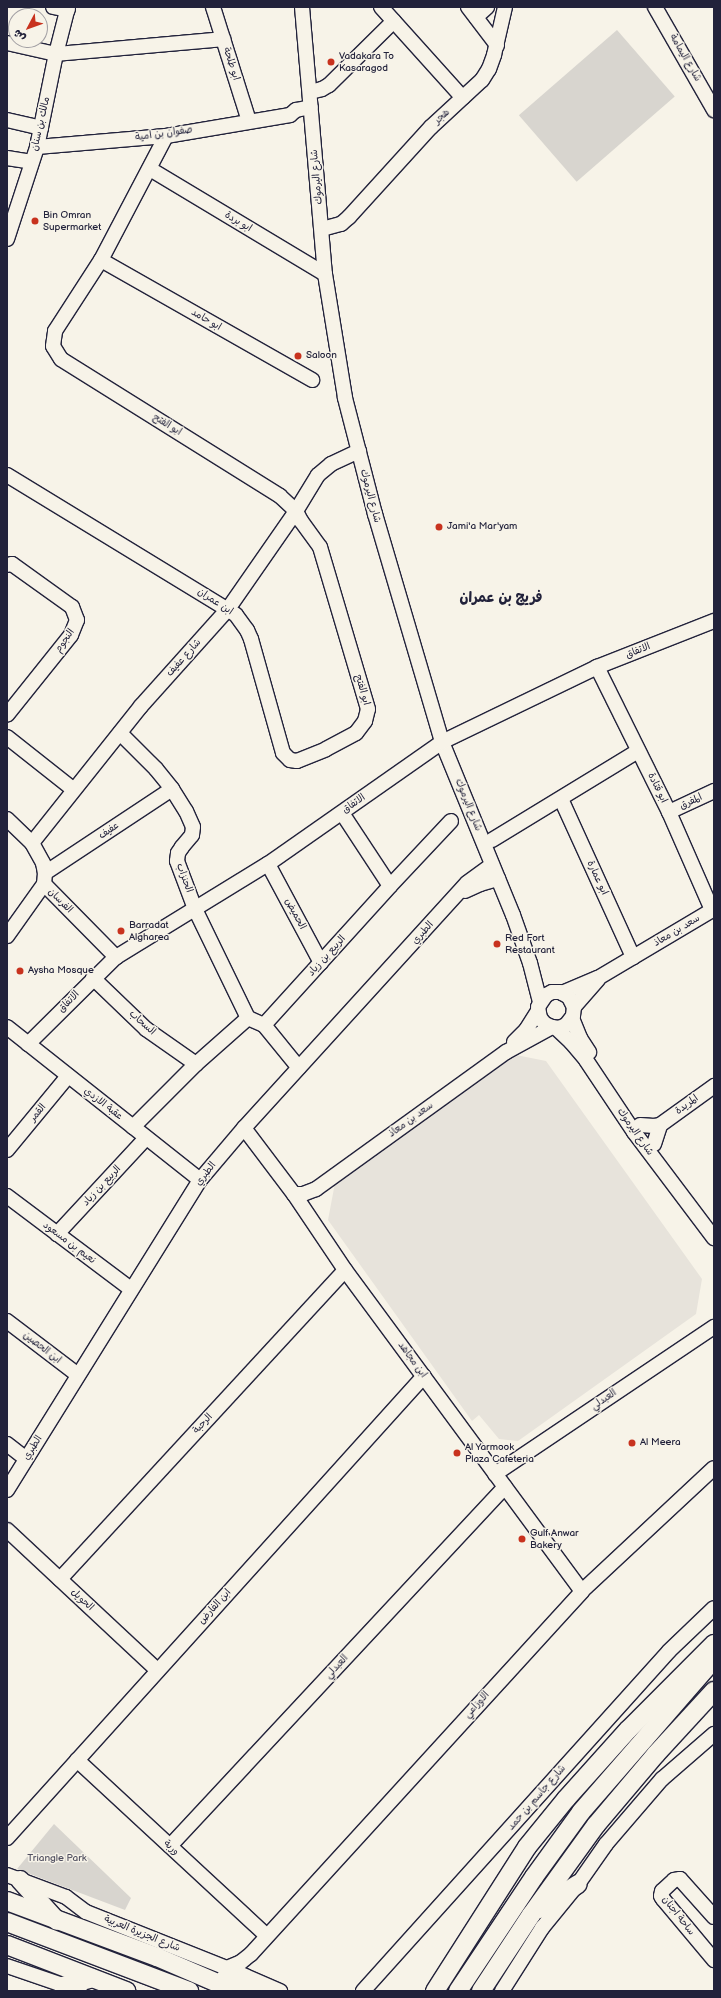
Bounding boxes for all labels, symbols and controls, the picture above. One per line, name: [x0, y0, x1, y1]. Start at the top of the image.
north arrow: [8, 8, 48, 48]
text: ش: [10, 27, 28, 44]
street label: شارع اليمامة: [667, 32, 703, 84]
street label: ابو طلحة: [220, 46, 242, 82]
place label: Vadakara To Kasaragod: [339, 50, 394, 74]
marker: Vadakara To Kasaragod: [326, 57, 336, 67]
street label: مالك بن سنان: [29, 96, 53, 152]
street label: هجر: [432, 107, 452, 127]
street label: صفوان بن امية: [135, 124, 193, 144]
street label: شارع اليرموك: [309, 149, 325, 205]
place label: Bin Omran Supermarket: [43, 209, 101, 232]
street label: ابو بردة: [222, 209, 254, 235]
marker: Bin Omran Supermarket: [30, 216, 40, 226]
street label: ابو حامد: [189, 307, 223, 333]
place label: Saloon: [306, 350, 337, 362]
marker: Saloon: [293, 351, 303, 361]
street label: ابو الفتح: [151, 412, 183, 438]
street label: شارع اليرموك: [357, 468, 383, 524]
place label: Jami'a Mar'yam: [447, 521, 517, 533]
marker: Jami'a Mar'yam: [434, 522, 444, 532]
street label: ابن عمران: [195, 586, 235, 618]
district label: فريج بن عمران: [460, 590, 542, 606]
street label: النجوم: [53, 627, 77, 655]
street label: شارع عفيف: [164, 637, 204, 679]
street label: الاتفاق: [624, 641, 652, 661]
street label: ابو الفتح: [352, 673, 372, 707]
street label: ابو قتادة: [645, 771, 669, 805]
street label: شارع اليرموك: [452, 777, 484, 833]
street label: الاتفاق: [340, 792, 368, 816]
street label: المفرق: [678, 792, 704, 812]
street label: عفيف: [97, 820, 121, 842]
street label: ابو عمارة: [584, 859, 610, 897]
street label: الحنزاب: [173, 862, 195, 894]
street label: الفرسان: [45, 886, 75, 916]
street label: الحميض: [282, 896, 308, 932]
street label: سعد بن معاذ: [652, 912, 702, 950]
place label: Barradat Algharea: [129, 919, 169, 942]
street label: الطبري: [410, 919, 436, 947]
marker: Barradat Algharea: [116, 926, 126, 936]
place label: Red Fort Restaurant: [505, 932, 555, 956]
street label: الربيع بن زياد: [306, 933, 348, 979]
marker: Red Fort Restaurant: [492, 939, 502, 949]
place label: Aysha Mosque: [28, 965, 94, 977]
marker: Aysha Mosque: [15, 966, 25, 976]
street label: الاتفاق: [56, 989, 82, 1015]
street label: السحاب: [126, 1008, 158, 1038]
street label: عقبة الازدي: [81, 1085, 125, 1123]
street label: المريدة: [673, 1093, 701, 1117]
street label: سعد بن معاذ: [386, 1100, 436, 1140]
street label: القمر: [27, 1102, 49, 1124]
street label: شارع اليرموك: [614, 1106, 656, 1158]
street label: الطبري: [193, 1160, 219, 1188]
street label: الربيع بن زياد: [80, 1163, 124, 1209]
street label: نعيم بن مسعود: [40, 1219, 98, 1267]
street label: ابن الحصين: [21, 1329, 63, 1367]
street label: ابن مجاهد: [395, 1340, 429, 1380]
street label: العبدلي: [589, 1387, 619, 1413]
street label: الرحبة: [191, 1411, 215, 1437]
street label: الطبري: [21, 1434, 45, 1462]
place label: Al Meera: [640, 1437, 681, 1449]
marker: Al Meera: [627, 1438, 637, 1448]
place label: Al Yarmook Plaza Cafeteria: [465, 1441, 534, 1464]
marker: Al Yarmook Plaza Cafeteria: [452, 1448, 462, 1458]
place label: Gulf Anwar Bakery: [530, 1527, 579, 1550]
marker: Gulf Anwar Bakery: [517, 1534, 527, 1544]
street label: الحويل: [68, 1586, 96, 1614]
street label: ابن الفارض: [196, 1587, 234, 1627]
street label: العبدلي: [323, 1653, 351, 1681]
street label: الاوزاعي: [462, 1689, 492, 1721]
street label: شارع جاسم بن حمد: [505, 1763, 569, 1833]
street label: وربة: [161, 1838, 181, 1858]
park label: Triangle Park: [27, 1853, 87, 1865]
street label: ساحة اجنان: [659, 1894, 697, 1938]
street label: شارع الجزيرة العربية: [102, 1913, 182, 1955]

